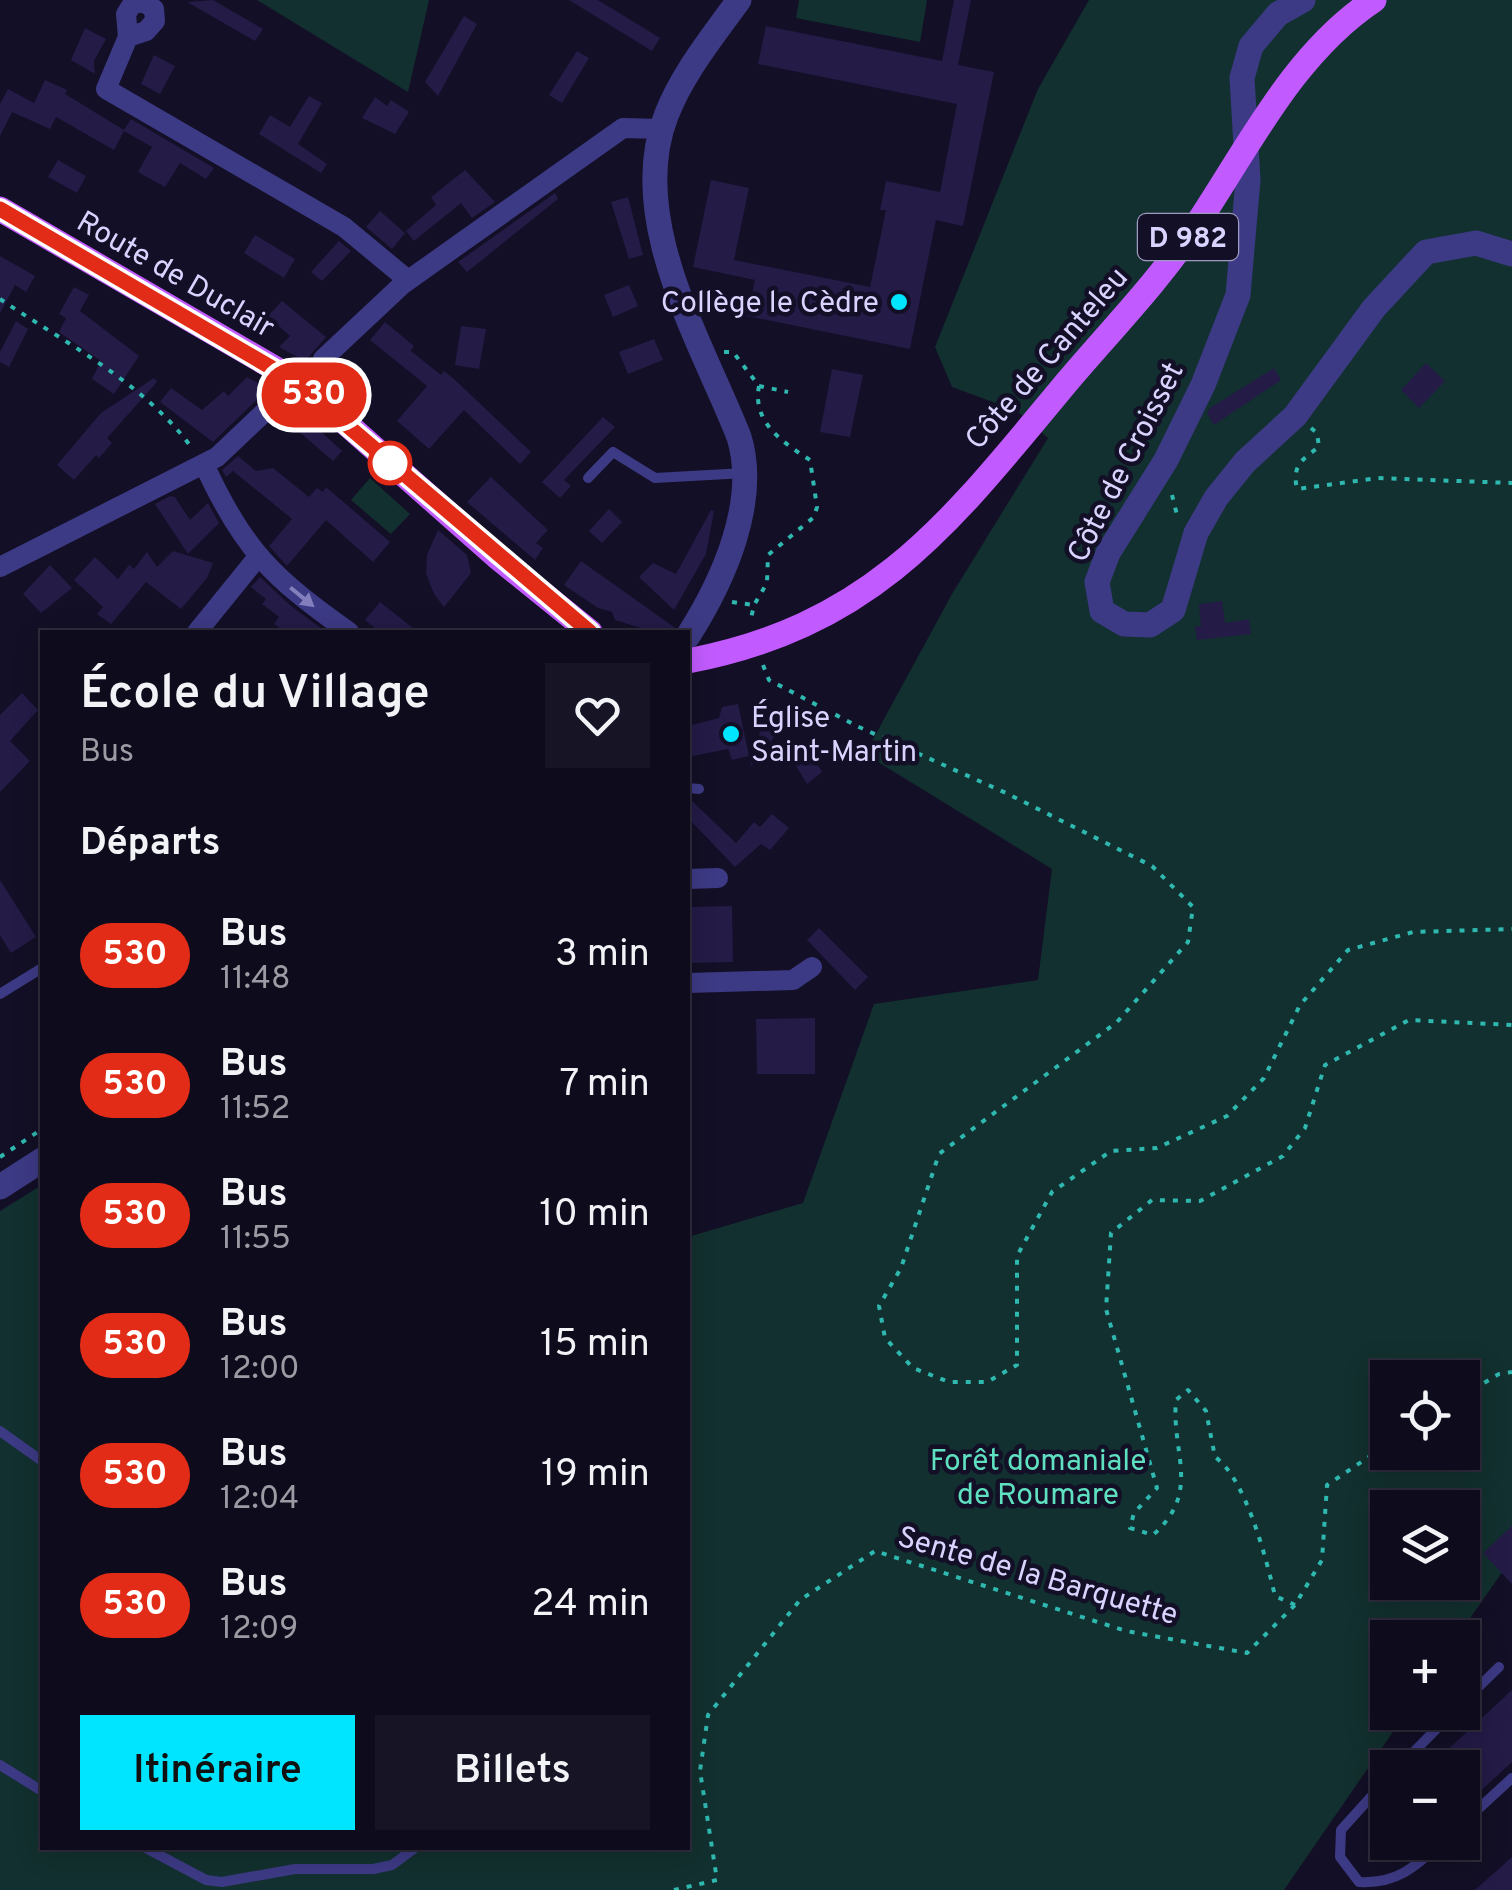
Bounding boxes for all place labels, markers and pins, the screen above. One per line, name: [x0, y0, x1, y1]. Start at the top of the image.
place label: Collège le Cèdre: [661, 286, 879, 323]
marker: Collège le Cèdre: [888, 291, 910, 313]
unlabelled marker: [369, 442, 411, 484]
place label: Église Saint-Martin: [751, 699, 917, 772]
marker: Église Saint-Martin: [720, 723, 742, 745]

